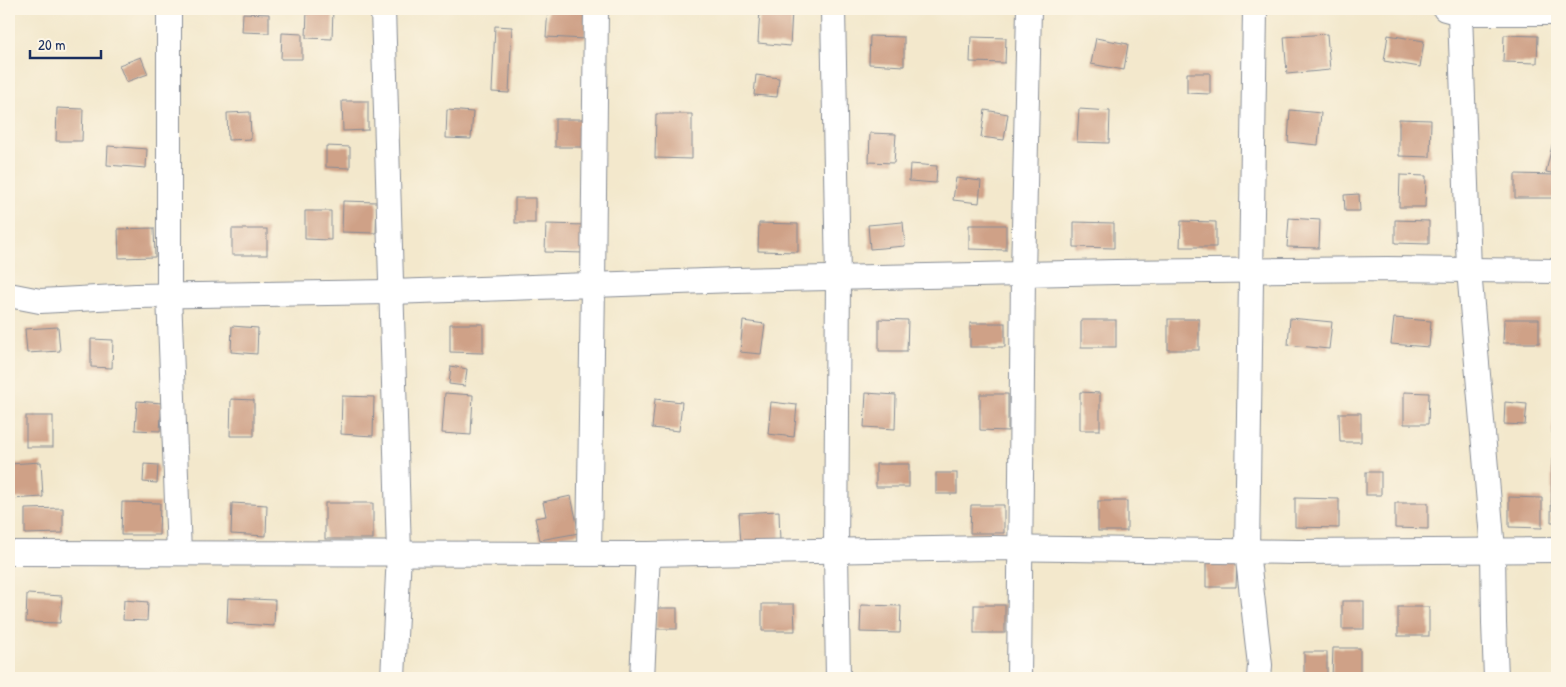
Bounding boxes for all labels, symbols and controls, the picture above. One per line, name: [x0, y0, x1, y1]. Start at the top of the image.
scale bar: [30, 28, 101, 60]
text: 20 m: [38, 34, 65, 55]

